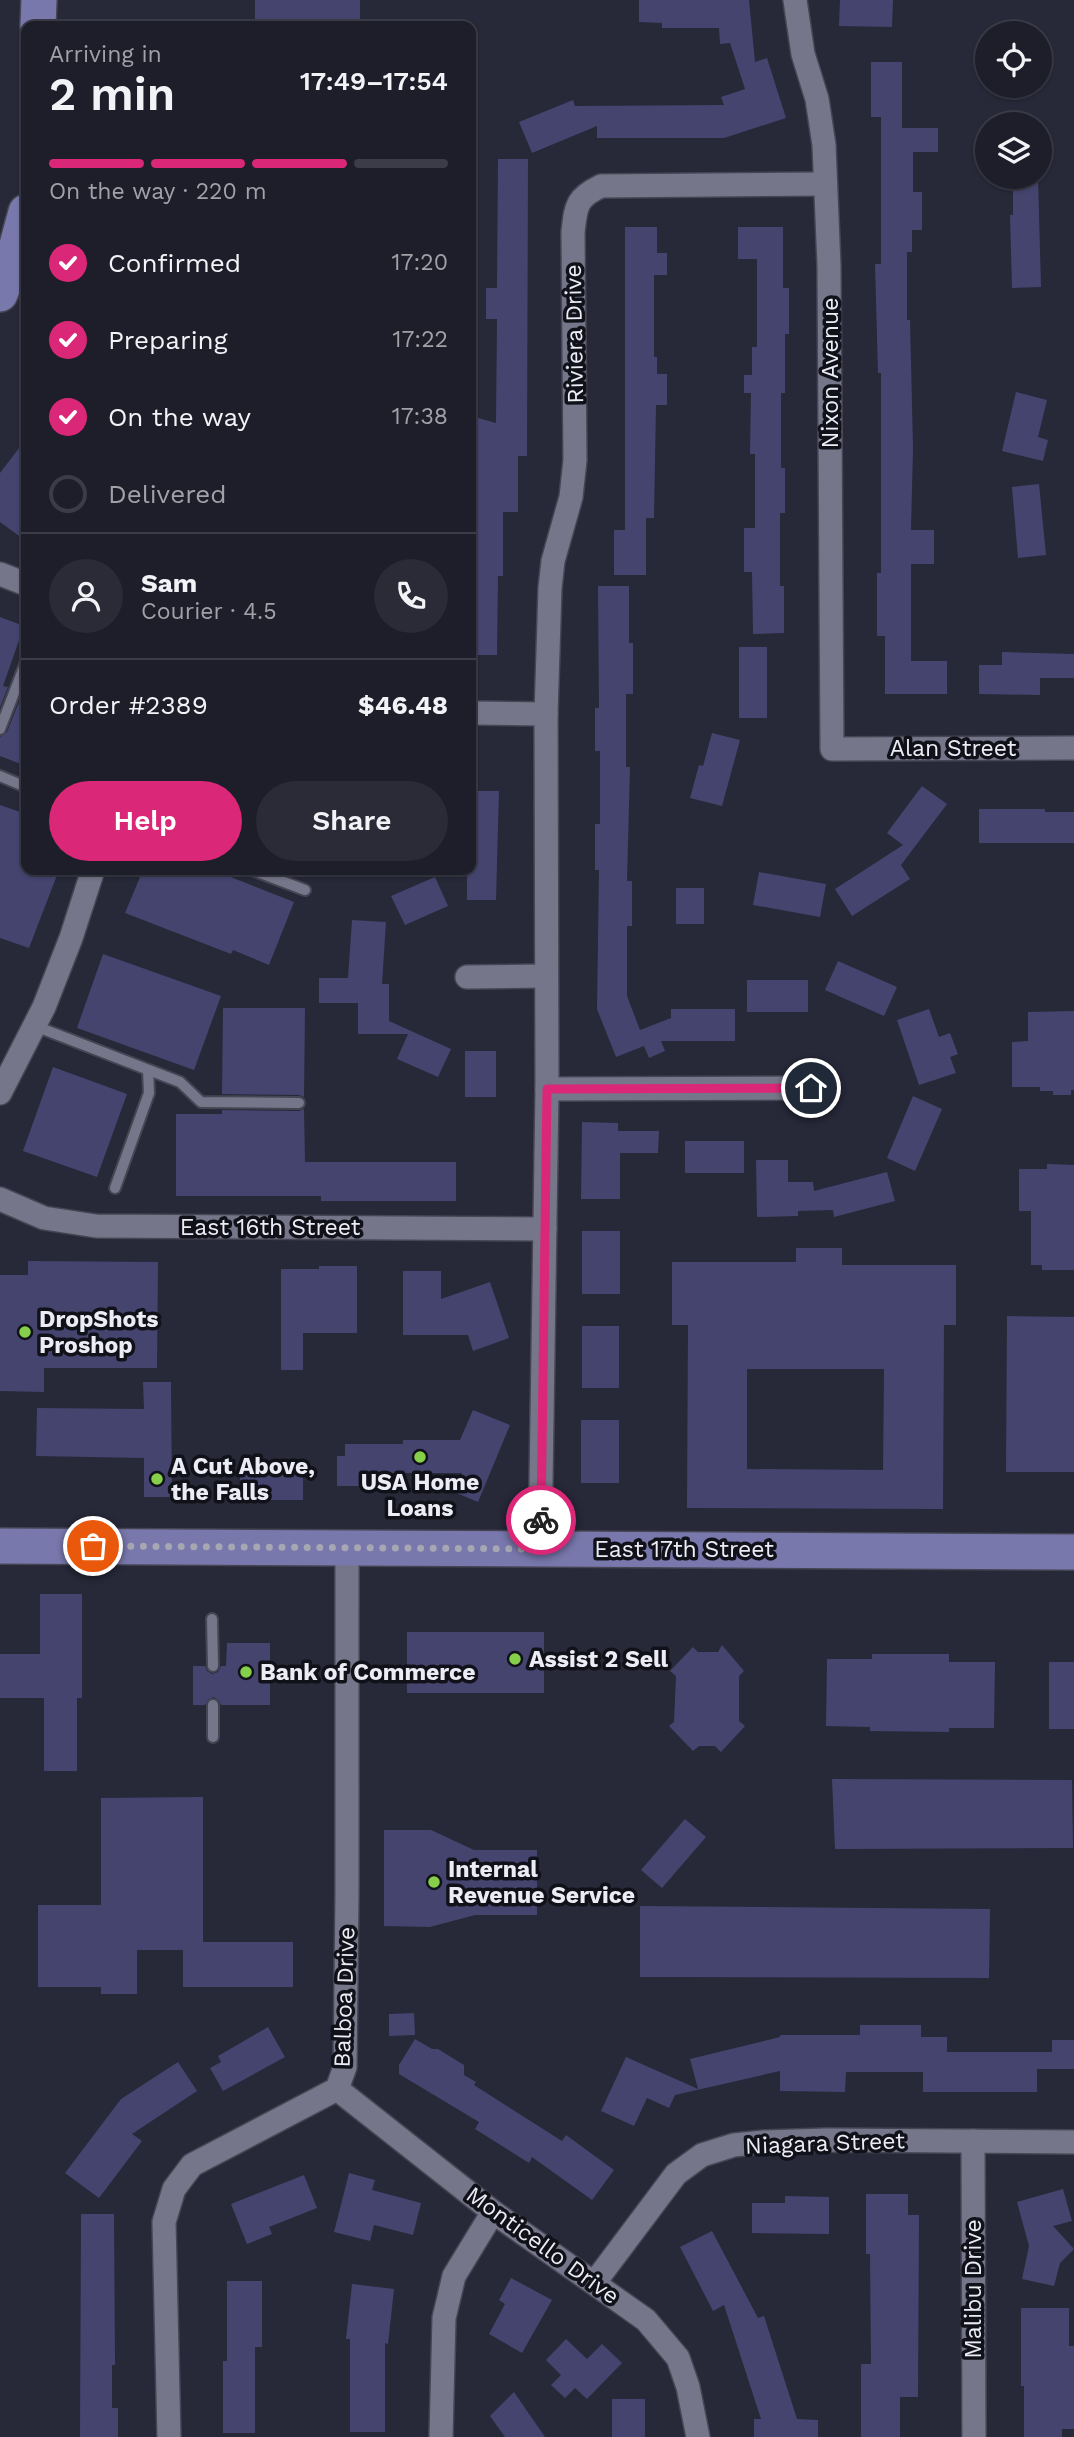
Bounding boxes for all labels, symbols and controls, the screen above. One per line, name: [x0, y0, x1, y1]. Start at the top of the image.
map controls: [975, 21, 1052, 189]
button: locate: [975, 21, 1052, 98]
text: Arriving in: [49, 41, 162, 68]
text: 17:49–17:54: [300, 66, 448, 96]
text: 2 min: [49, 67, 175, 121]
button: layers: [975, 112, 1052, 189]
text: On the way · 220 m: [49, 178, 267, 205]
icon: check: [49, 244, 87, 282]
text: Confirmed: [108, 248, 241, 278]
text: 17:20: [392, 249, 448, 276]
street label: Riviera Drive: [560, 264, 589, 404]
street label: Nixon Avenue: [817, 297, 844, 449]
icon: check: [49, 321, 87, 359]
text: Preparing: [108, 325, 228, 355]
text: 17:22: [393, 326, 448, 353]
icon: check: [49, 398, 87, 436]
text: On the way: [108, 402, 251, 432]
text: 17:38: [392, 403, 448, 430]
text: Delivered: [108, 479, 227, 509]
button: person: [49, 559, 123, 633]
button: phone: [374, 559, 448, 633]
text: Sam: [141, 568, 197, 598]
text: Courier · 4.5: [141, 598, 277, 625]
text: Order #2389: [49, 690, 208, 720]
text: $46.48: [358, 690, 448, 720]
street label: Alan Street: [890, 735, 1017, 762]
button: Help: [49, 781, 242, 861]
button: Share: [256, 781, 448, 861]
pin: [781, 1058, 841, 1118]
icon: home: [792, 1069, 830, 1107]
street label: East 16th Street: [180, 1214, 361, 1241]
place label: DropShots Proshop: [39, 1306, 158, 1359]
marker: DropShots Proshop: [17, 1324, 33, 1340]
marker: USA Home Loans: [412, 1449, 428, 1465]
place label: A Cut Above, the Falls: [171, 1453, 315, 1506]
place label: USA Home Loans: [361, 1469, 479, 1522]
marker: A Cut Above, the Falls: [149, 1471, 165, 1487]
courier: [506, 1485, 576, 1555]
icon: bike: [522, 1501, 560, 1539]
pin: [63, 1516, 123, 1576]
icon: bag: [74, 1527, 112, 1565]
street label: East 17th Street: [594, 1536, 774, 1563]
place label: Assist 2 Sell: [529, 1646, 669, 1673]
marker: Assist 2 Sell: [507, 1651, 523, 1667]
place label: Bank of Commerce: [260, 1659, 475, 1686]
marker: Bank of Commerce: [238, 1664, 254, 1680]
place label: Internal Revenue Service: [448, 1856, 635, 1909]
marker: Internal Revenue Service: [426, 1874, 442, 1890]
street label: Balboa Drive: [329, 1926, 360, 2068]
street label: Niagara Street: [745, 2127, 906, 2160]
street label: Monticello Drive: [461, 2181, 624, 2310]
street label: Malibu Drive: [960, 2219, 987, 2359]

